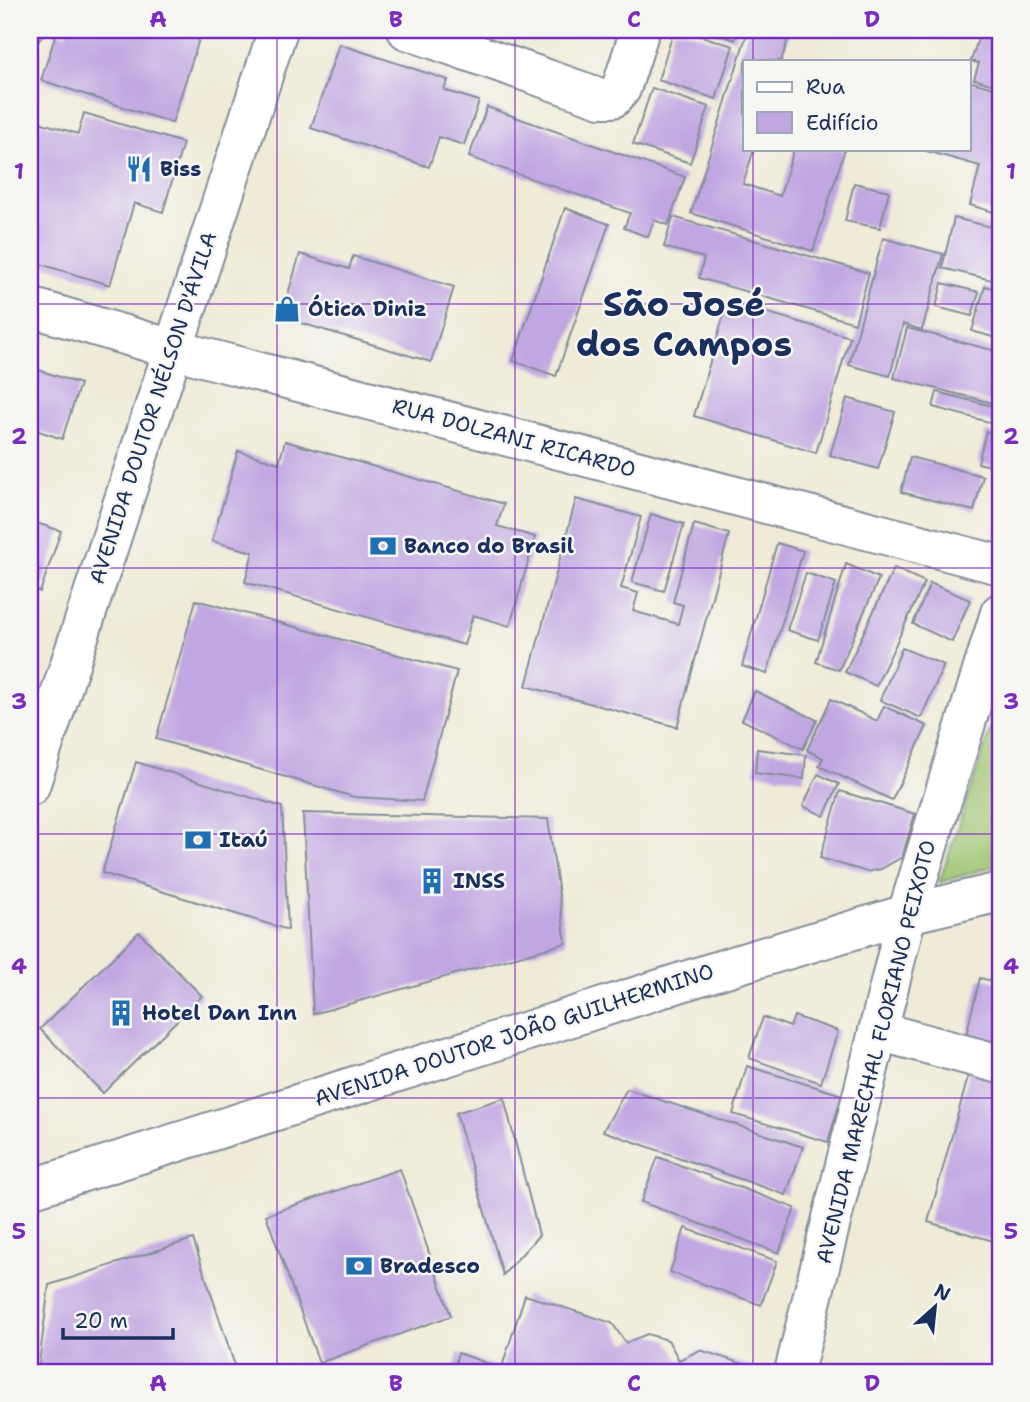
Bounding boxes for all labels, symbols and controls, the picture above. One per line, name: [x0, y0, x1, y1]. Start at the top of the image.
text: A: [149, 4, 167, 34]
text: B: [389, 4, 403, 34]
text: C: [627, 4, 641, 34]
text: D: [864, 4, 880, 34]
legend: [743, 60, 970, 150]
text: Rua: [806, 73, 845, 101]
text: Edifício: [806, 109, 878, 137]
restaurant icon: Biss: [124, 154, 154, 184]
place label: Biss: [160, 155, 201, 183]
text: 1: [14, 156, 24, 186]
text: 1: [1006, 156, 1016, 186]
street label: AVENIDA DOUTOR NÉLSON D'ÁVILA: [82, 228, 223, 588]
district label: São José dos Campos: [576, 280, 792, 367]
shop icon: Ótica Diniz: [272, 294, 302, 324]
place label: Ótica Diniz: [308, 294, 427, 323]
street label: RUA DOLZANI RICARDO: [389, 392, 639, 484]
text: 2: [11, 421, 27, 451]
text: 2: [1003, 421, 1019, 451]
bank icon: Banco do Brasil: [368, 531, 398, 561]
place label: Banco do Brasil: [404, 532, 574, 560]
text: 3: [11, 686, 27, 716]
text: 3: [1003, 686, 1019, 716]
bank icon: Itaú: [183, 825, 213, 855]
place label: Itaú: [219, 826, 268, 854]
street label: AVENIDA MARECHAL FLORIANO PEIXOTO: [810, 837, 942, 1267]
building icon: INSS: [417, 866, 447, 896]
place label: INSS: [453, 867, 505, 895]
text: 4: [11, 951, 27, 981]
text: 4: [1003, 951, 1019, 981]
street label: AVENIDA DOUTOR JOÃO GUILHERMINO: [310, 956, 717, 1113]
building icon: Hotel Dan Inn: [106, 998, 136, 1028]
place label: Hotel Dan Inn: [142, 999, 297, 1027]
text: 5: [12, 1216, 26, 1246]
text: 5: [1004, 1216, 1018, 1246]
bank icon: Bradesco: [344, 1251, 374, 1281]
place label: Bradesco: [380, 1252, 480, 1280]
north arrow: [900, 1272, 970, 1342]
text: N: [930, 1278, 955, 1307]
scale bar: [63, 1297, 173, 1341]
text: 20 m: [74, 1307, 128, 1335]
text: A: [149, 1368, 167, 1398]
text: B: [389, 1368, 403, 1398]
text: C: [627, 1368, 641, 1398]
text: D: [864, 1368, 880, 1398]

